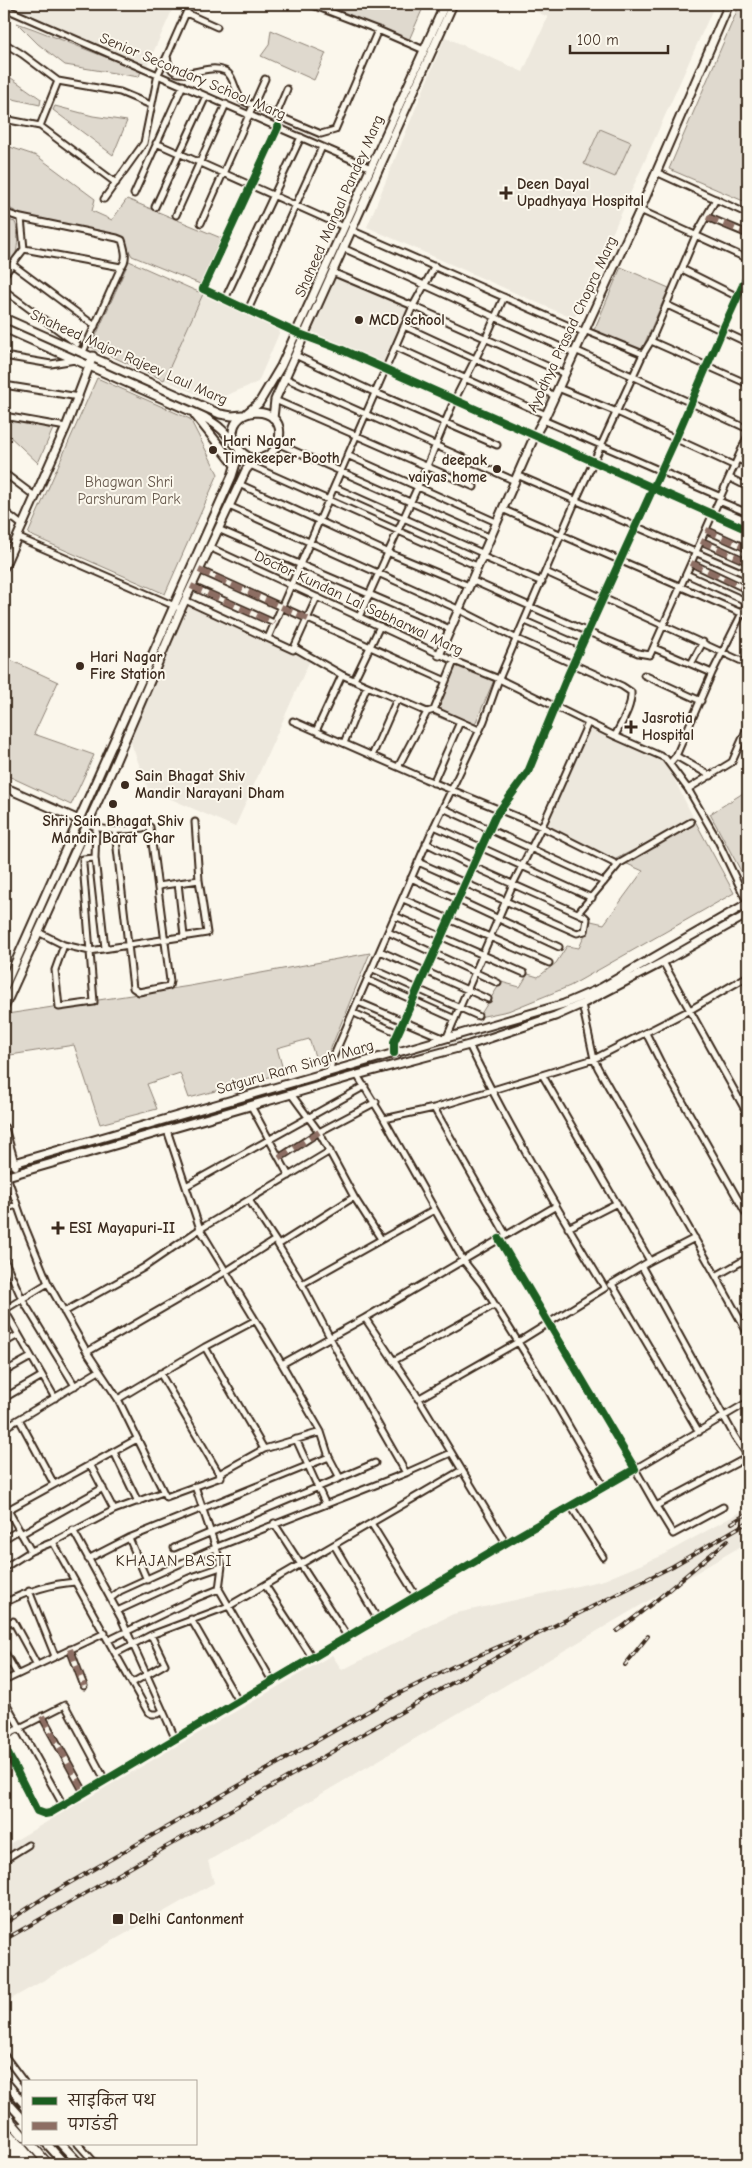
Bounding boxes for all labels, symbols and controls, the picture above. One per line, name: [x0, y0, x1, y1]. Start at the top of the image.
scale bar: [570, 22, 667, 54]
street label: Senior Secondary School Marg: [97, 29, 289, 123]
text: 100 m: [577, 31, 619, 49]
street label: Shaheed Mangal Pandey Marg: [291, 112, 387, 300]
place label: Deen Dayal Upadhyaya Hospital: [517, 175, 644, 210]
marker: Deen Dayal Upadhyaya Hospital: [499, 186, 513, 200]
street label: Ayodhya Prasad Chopra Marg: [523, 233, 621, 415]
street label: Shaheed Major Rajeev Laul Marg: [28, 305, 230, 409]
place label: MCD school: [369, 311, 445, 329]
marker: MCD school: [353, 314, 365, 326]
place label: Hari Nagar Timekeeper Booth: [223, 432, 340, 467]
marker: Hari Nagar Timekeeper Booth: [207, 444, 219, 456]
place label: deepak vaiyas home: [408, 451, 488, 486]
marker: deepak vaiyas home: [491, 463, 503, 475]
park label: Bhagwan Shri Parshuram Park: [78, 473, 181, 508]
street label: Doctor Kundan Lal Sabharwal Marg: [252, 547, 466, 659]
place label: Hari Nagar Fire Station: [90, 648, 166, 683]
marker: Hari Nagar Fire Station: [74, 660, 86, 672]
place label: Jasrotia Hospital: [642, 709, 694, 744]
marker: Jasrotia Hospital: [624, 720, 638, 734]
place label: Sain Bhagat Shiv Mandir Narayani Dham: [135, 767, 285, 802]
marker: Sain Bhagat Shiv Mandir Narayani Dham: [119, 779, 131, 791]
marker: Shri Sain Bhagat Shiv Mandir Barat Ghar: [107, 798, 119, 810]
place label: Shri Sain Bhagat Shiv Mandir Barat Ghar: [42, 812, 184, 847]
street label: Satguru Ram Singh Marg: [214, 1036, 376, 1098]
place label: ESI Mayapuri-II: [69, 1219, 175, 1237]
marker: ESI Mayapuri-II: [51, 1221, 65, 1235]
district label: KHAJAN BASTI: [116, 1552, 232, 1570]
place label: Delhi Cantonment: [129, 1910, 245, 1928]
marker: Delhi Cantonment: [111, 1912, 125, 1926]
legend: [22, 2080, 198, 2146]
text: साइकिल पथ: [67, 2089, 156, 2110]
text: पगडंडी: [67, 2113, 118, 2134]

